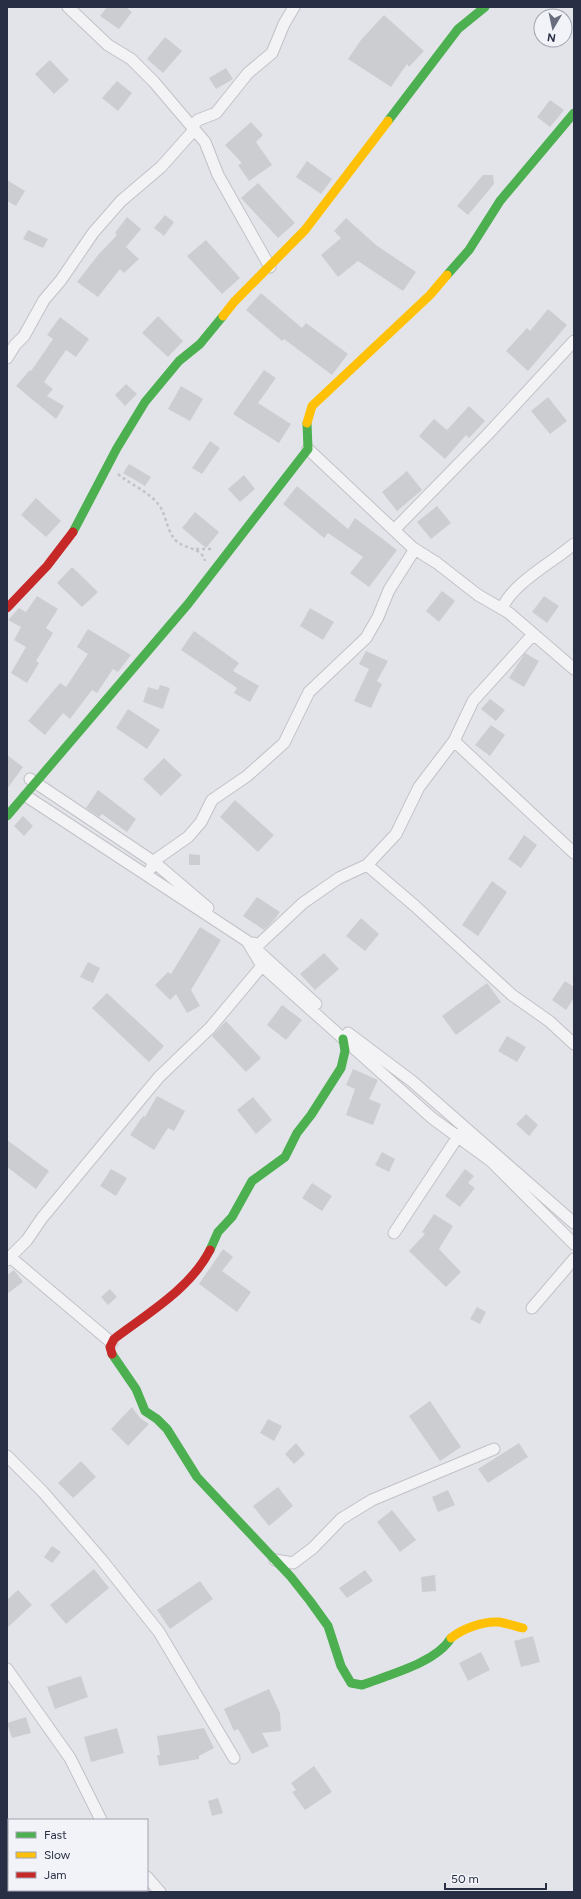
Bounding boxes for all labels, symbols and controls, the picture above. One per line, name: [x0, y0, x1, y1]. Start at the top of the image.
north arrow: [533, 8, 573, 48]
text: N: [546, 30, 557, 44]
legend: [8, 1819, 148, 1891]
text: Fast: [44, 1828, 67, 1842]
text: Slow: [44, 1848, 71, 1862]
scale bar: [445, 1865, 546, 1891]
text: Jam: [44, 1868, 67, 1882]
text: 50 m: [451, 1872, 479, 1886]

